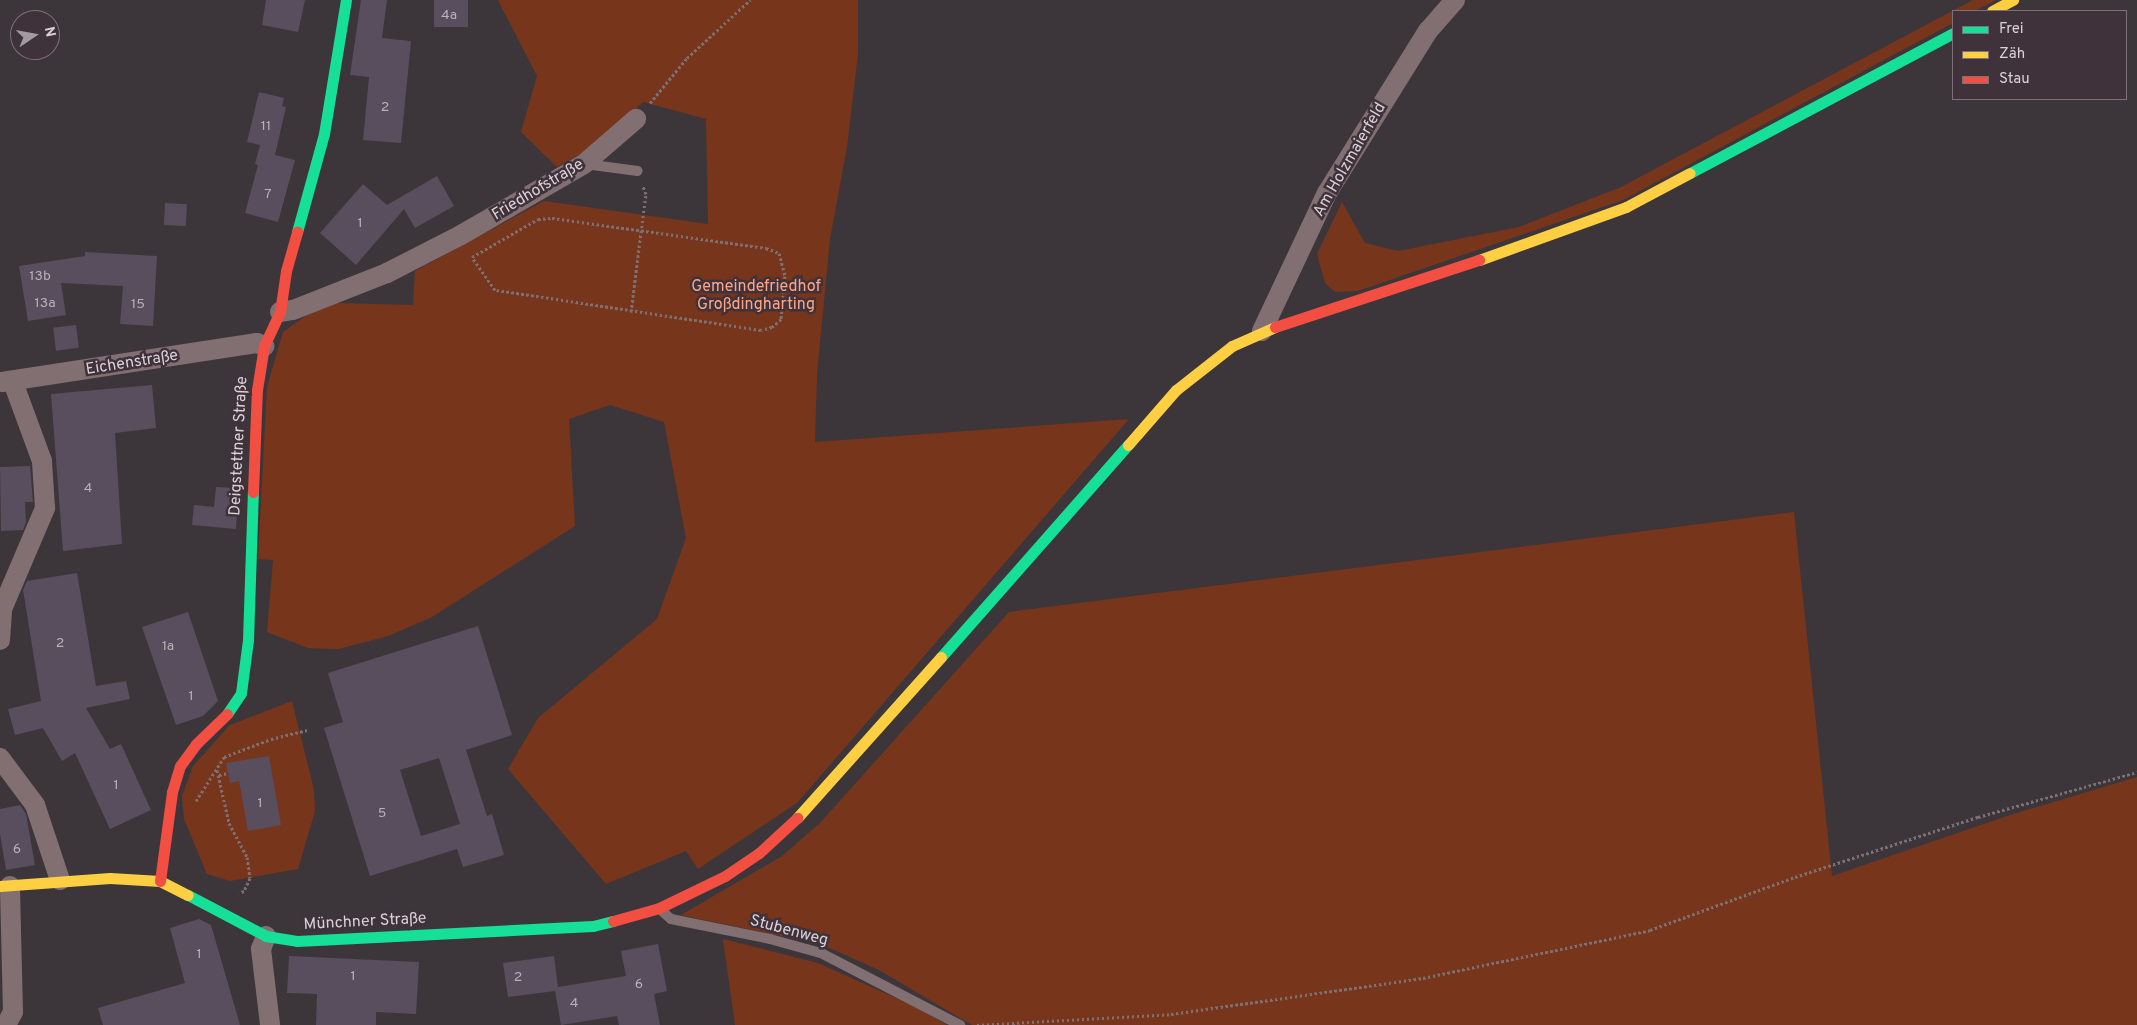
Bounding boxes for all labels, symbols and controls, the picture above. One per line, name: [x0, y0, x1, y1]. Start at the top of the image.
house number: 4a: [441, 8, 457, 24]
north arrow: [10, 10, 60, 60]
legend: [1952, 10, 2127, 100]
text: Frei: [1999, 20, 2024, 39]
text: N: [40, 25, 59, 39]
text: Zäh: [1999, 45, 2025, 64]
text: Stau: [1999, 70, 2030, 89]
house number: 2: [381, 100, 389, 116]
street label: Am Holzmaierfeld: [1310, 100, 1390, 220]
house number: 11: [261, 119, 271, 135]
street label: Friedhofstraße: [489, 155, 587, 225]
house number: 7: [264, 187, 272, 203]
house number: 1: [357, 216, 363, 232]
house number: 13b: [29, 269, 51, 285]
park label: Gemeindefriedhof Großdingharting: [691, 277, 821, 315]
house number: 13a: [34, 296, 56, 312]
house number: 15: [131, 297, 145, 313]
street label: Eichenstraße: [84, 346, 180, 380]
street label: Deigstettner Straße: [226, 376, 252, 516]
house number: 4: [84, 481, 92, 497]
house number: 2: [56, 636, 64, 652]
house number: 1a: [162, 639, 174, 655]
house number: 1: [188, 689, 194, 705]
house number: 1: [113, 778, 119, 794]
house number: 1: [257, 796, 263, 812]
house number: 5: [378, 806, 386, 822]
house number: 6: [13, 842, 21, 858]
street label: Münchner Straße: [303, 909, 427, 935]
street label: Stubenweg: [748, 911, 830, 951]
house number: 1: [196, 947, 202, 963]
house number: 1: [350, 969, 356, 985]
house number: 2: [514, 970, 522, 986]
house number: 6: [635, 977, 643, 993]
house number: 4: [570, 996, 578, 1012]

